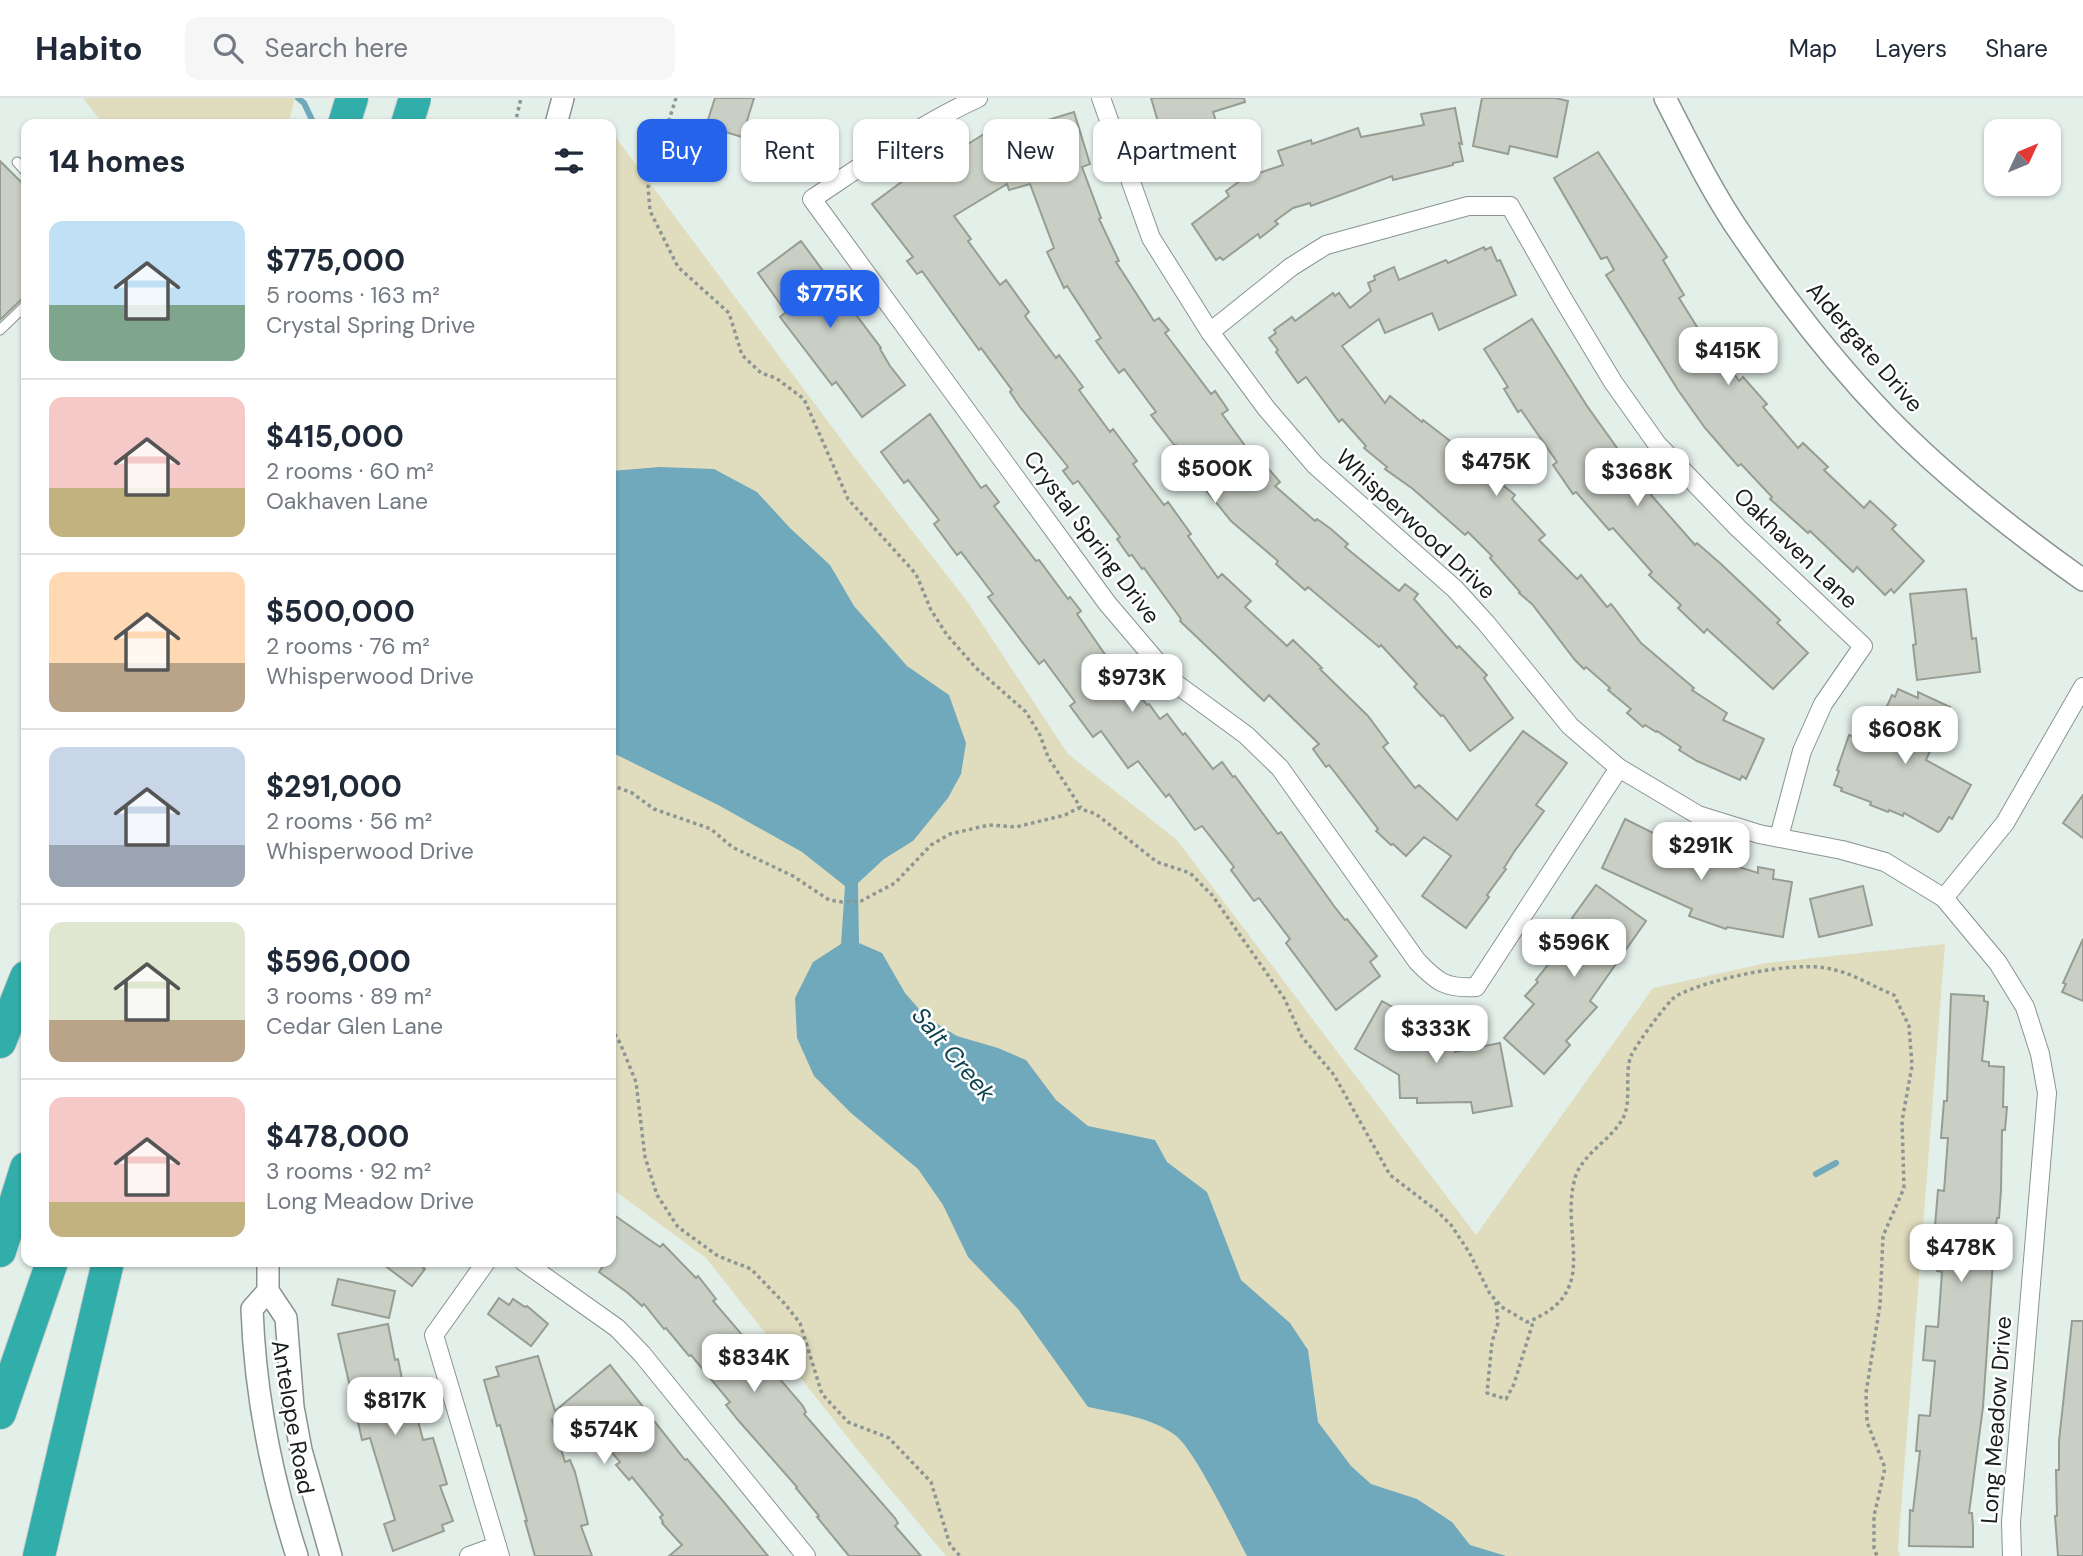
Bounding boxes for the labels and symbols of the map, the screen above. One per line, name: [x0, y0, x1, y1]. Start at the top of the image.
north arrow: [1984, 119, 2062, 196]
pin: $775K: [781, 271, 879, 330]
street label: Aldergate Drive: [1800, 275, 1930, 419]
pin: $415K: [1679, 328, 1777, 387]
pin: $475K: [1447, 438, 1545, 498]
street label: Whisperwood Drive: [1330, 442, 1502, 606]
street label: Crystal Spring Drive: [1017, 444, 1167, 630]
pin: $500K: [1166, 446, 1264, 505]
pin: $368K: [1588, 448, 1686, 508]
street label: Oakhaven Lane: [1727, 481, 1865, 615]
pin: $973K: [1083, 654, 1181, 714]
pin: $608K: [1856, 706, 1954, 766]
pin: $291K: [1652, 822, 1750, 882]
pin: $596K: [1525, 920, 1623, 979]
water label: Salt Creek: [905, 1000, 1003, 1108]
pin: $333K: [1387, 1006, 1485, 1065]
pin: $478K: [1912, 1224, 2010, 1284]
street label: Long Meadow Drive: [1974, 1315, 2018, 1525]
pin: $834K: [705, 1334, 803, 1394]
street label: Antelope Road: [265, 1338, 321, 1496]
pin: $817K: [346, 1378, 444, 1437]
pin: $574K: [555, 1406, 653, 1466]

